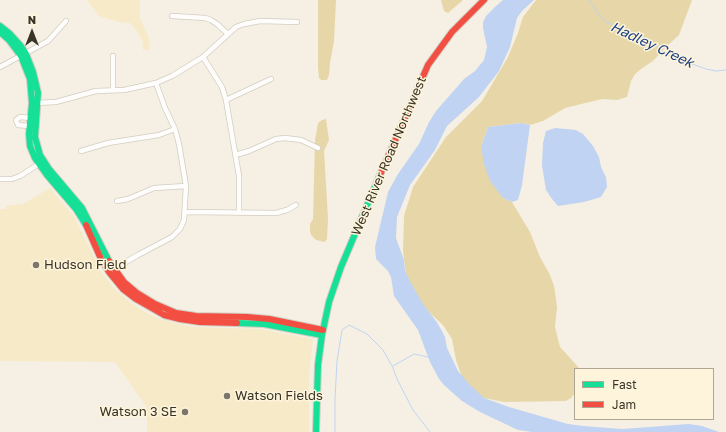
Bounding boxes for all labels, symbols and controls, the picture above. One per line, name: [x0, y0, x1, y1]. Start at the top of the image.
north arrow: [12, 12, 52, 52]
text: N: [28, 13, 36, 26]
water label: Hadley Creek: [608, 18, 696, 72]
street label: West River Road Northwest: [348, 74, 430, 238]
place label: Hudson Field: [44, 257, 126, 273]
marker: Hudson Field: [31, 260, 41, 270]
legend: [574, 368, 714, 420]
text: Fast: [612, 377, 637, 392]
place label: Watson Fields: [235, 388, 323, 404]
marker: Watson Fields: [222, 391, 232, 401]
text: Jam: [612, 397, 636, 412]
place label: Watson 3 SE: [100, 404, 177, 420]
marker: Watson 3 SE: [180, 407, 190, 417]

